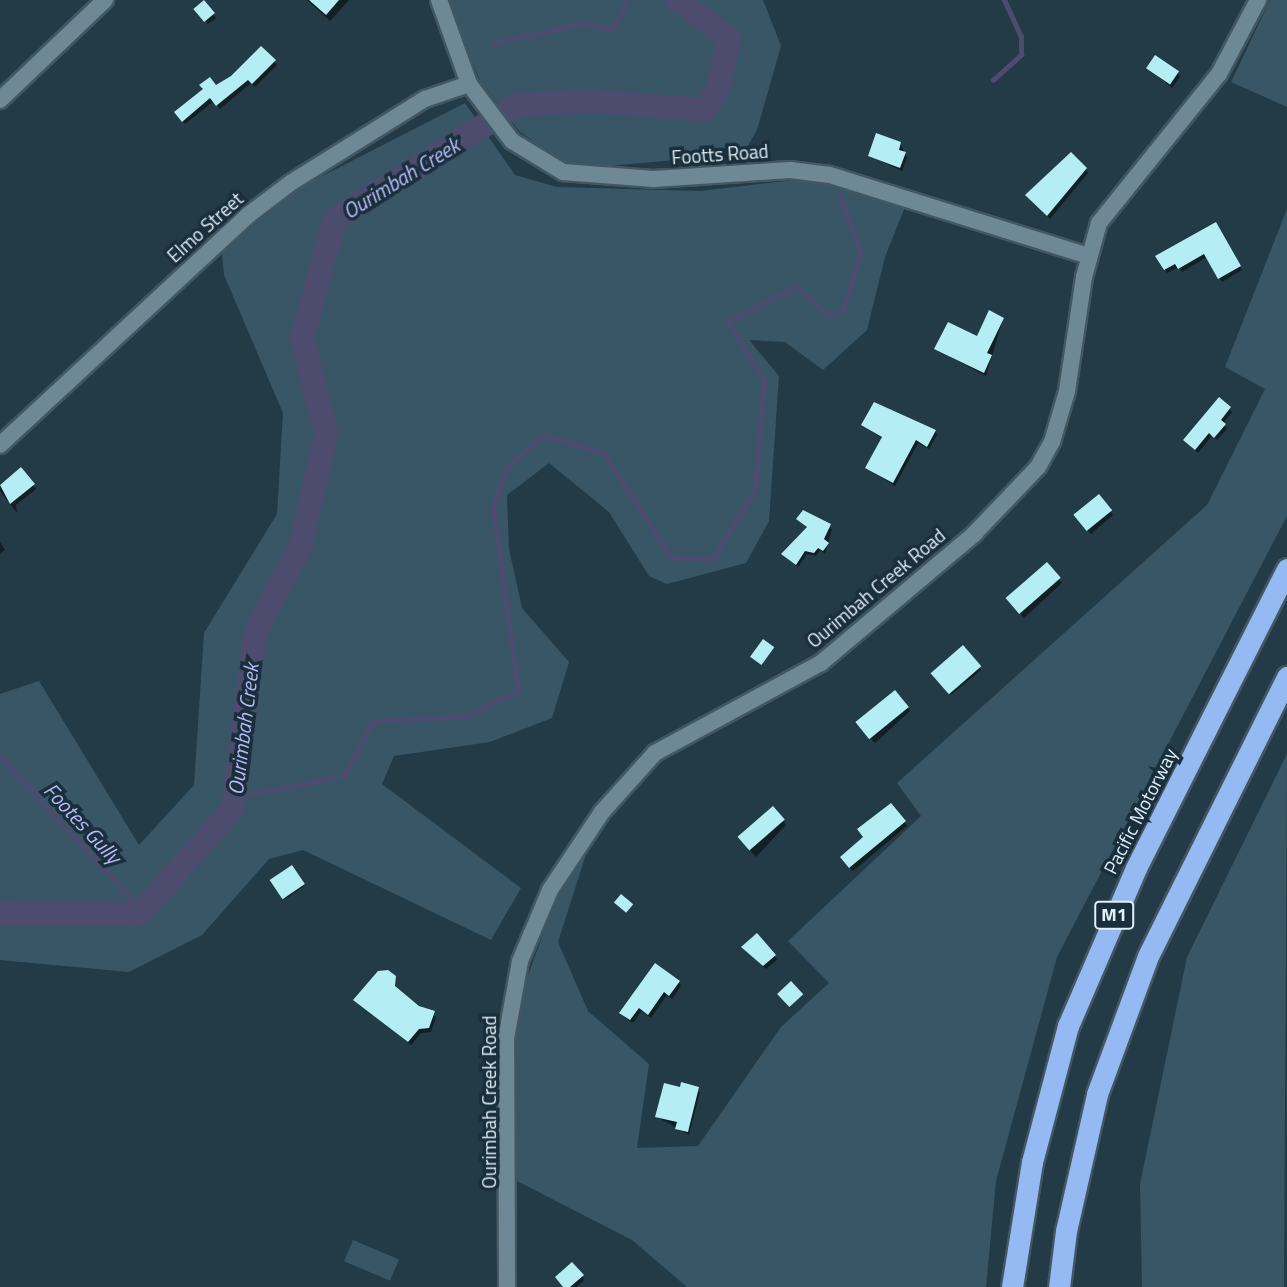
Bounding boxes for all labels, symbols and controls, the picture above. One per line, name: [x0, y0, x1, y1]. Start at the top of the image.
water label: Ourimbah Creek: [338, 132, 464, 224]
street label: Footts Road: [671, 139, 769, 169]
street label: Elmo Street: [162, 187, 248, 267]
street label: Ourimbah Creek Road: [802, 524, 950, 652]
water label: Ourimbah Creek: [222, 662, 264, 796]
street label: Pacific Motorway: [1098, 744, 1182, 878]
water label: Footes Gully: [39, 777, 127, 869]
road number: M1: [1093, 900, 1135, 930]
street label: Ourimbah Creek Road: [478, 1015, 500, 1189]

